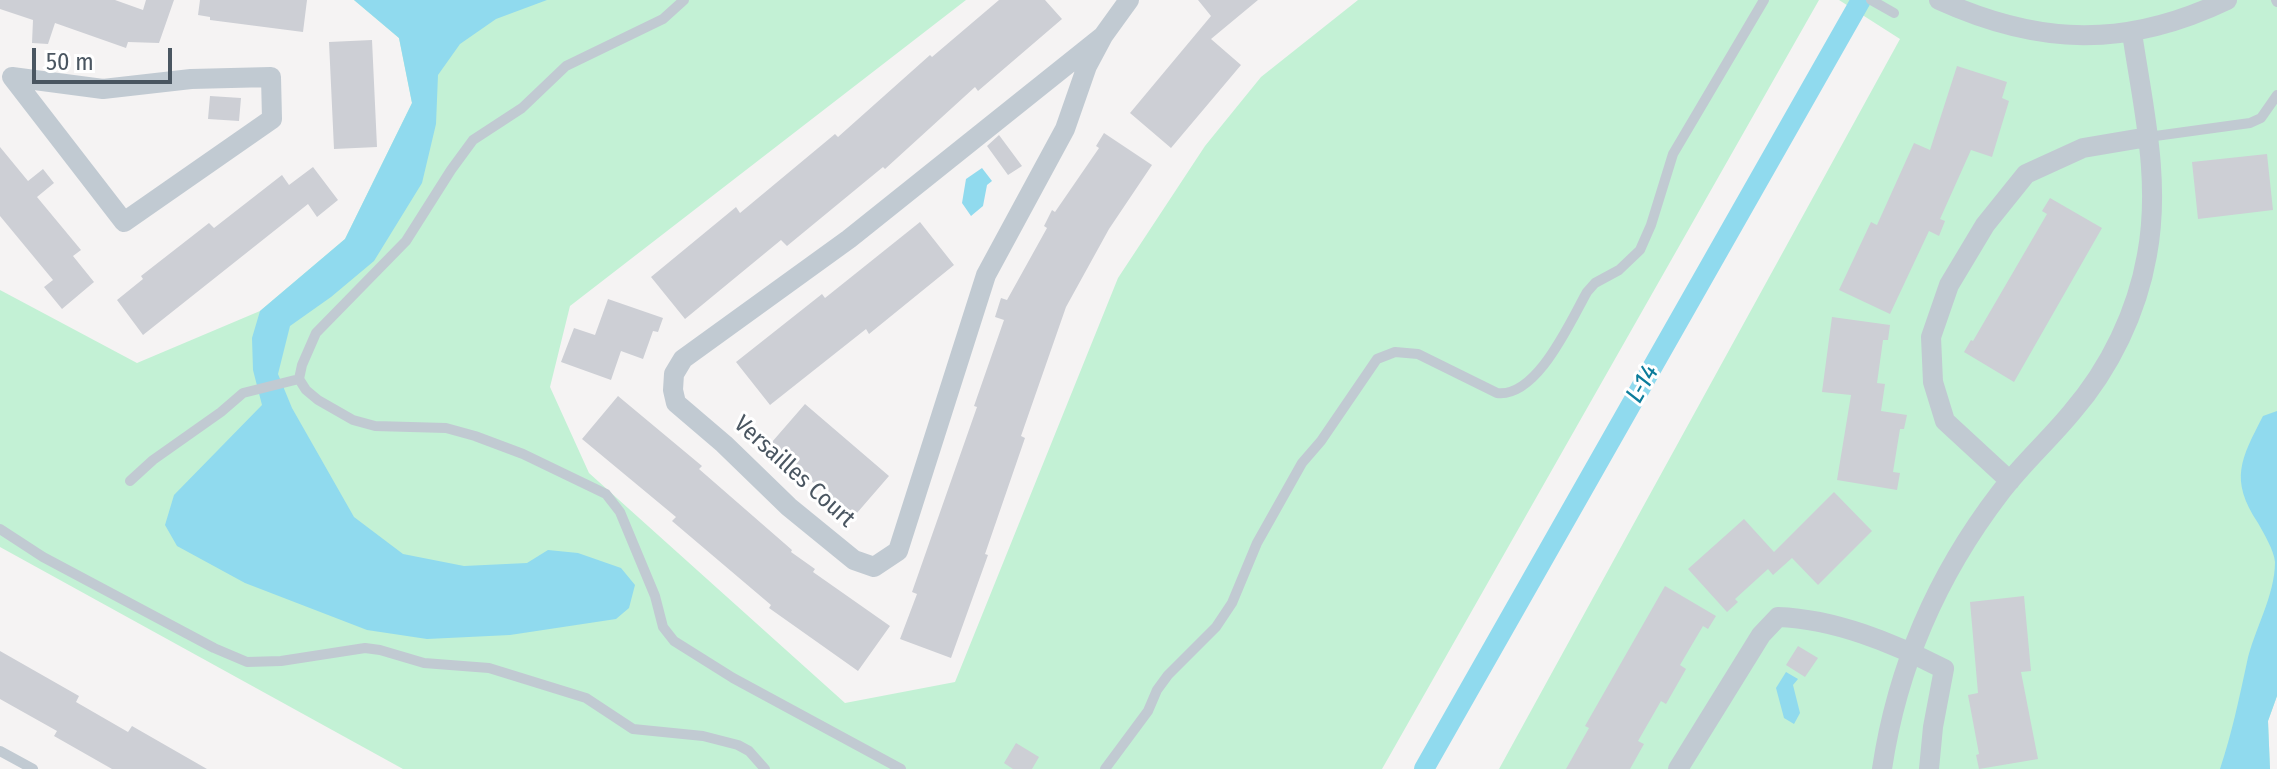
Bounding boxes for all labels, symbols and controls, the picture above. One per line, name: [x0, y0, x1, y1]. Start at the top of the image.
scale bar: [36, 32, 176, 82]
text: 50 m: [46, 48, 94, 76]
water label: L-14: [1620, 359, 1666, 409]
street label: Versailles Court: [728, 410, 860, 534]

